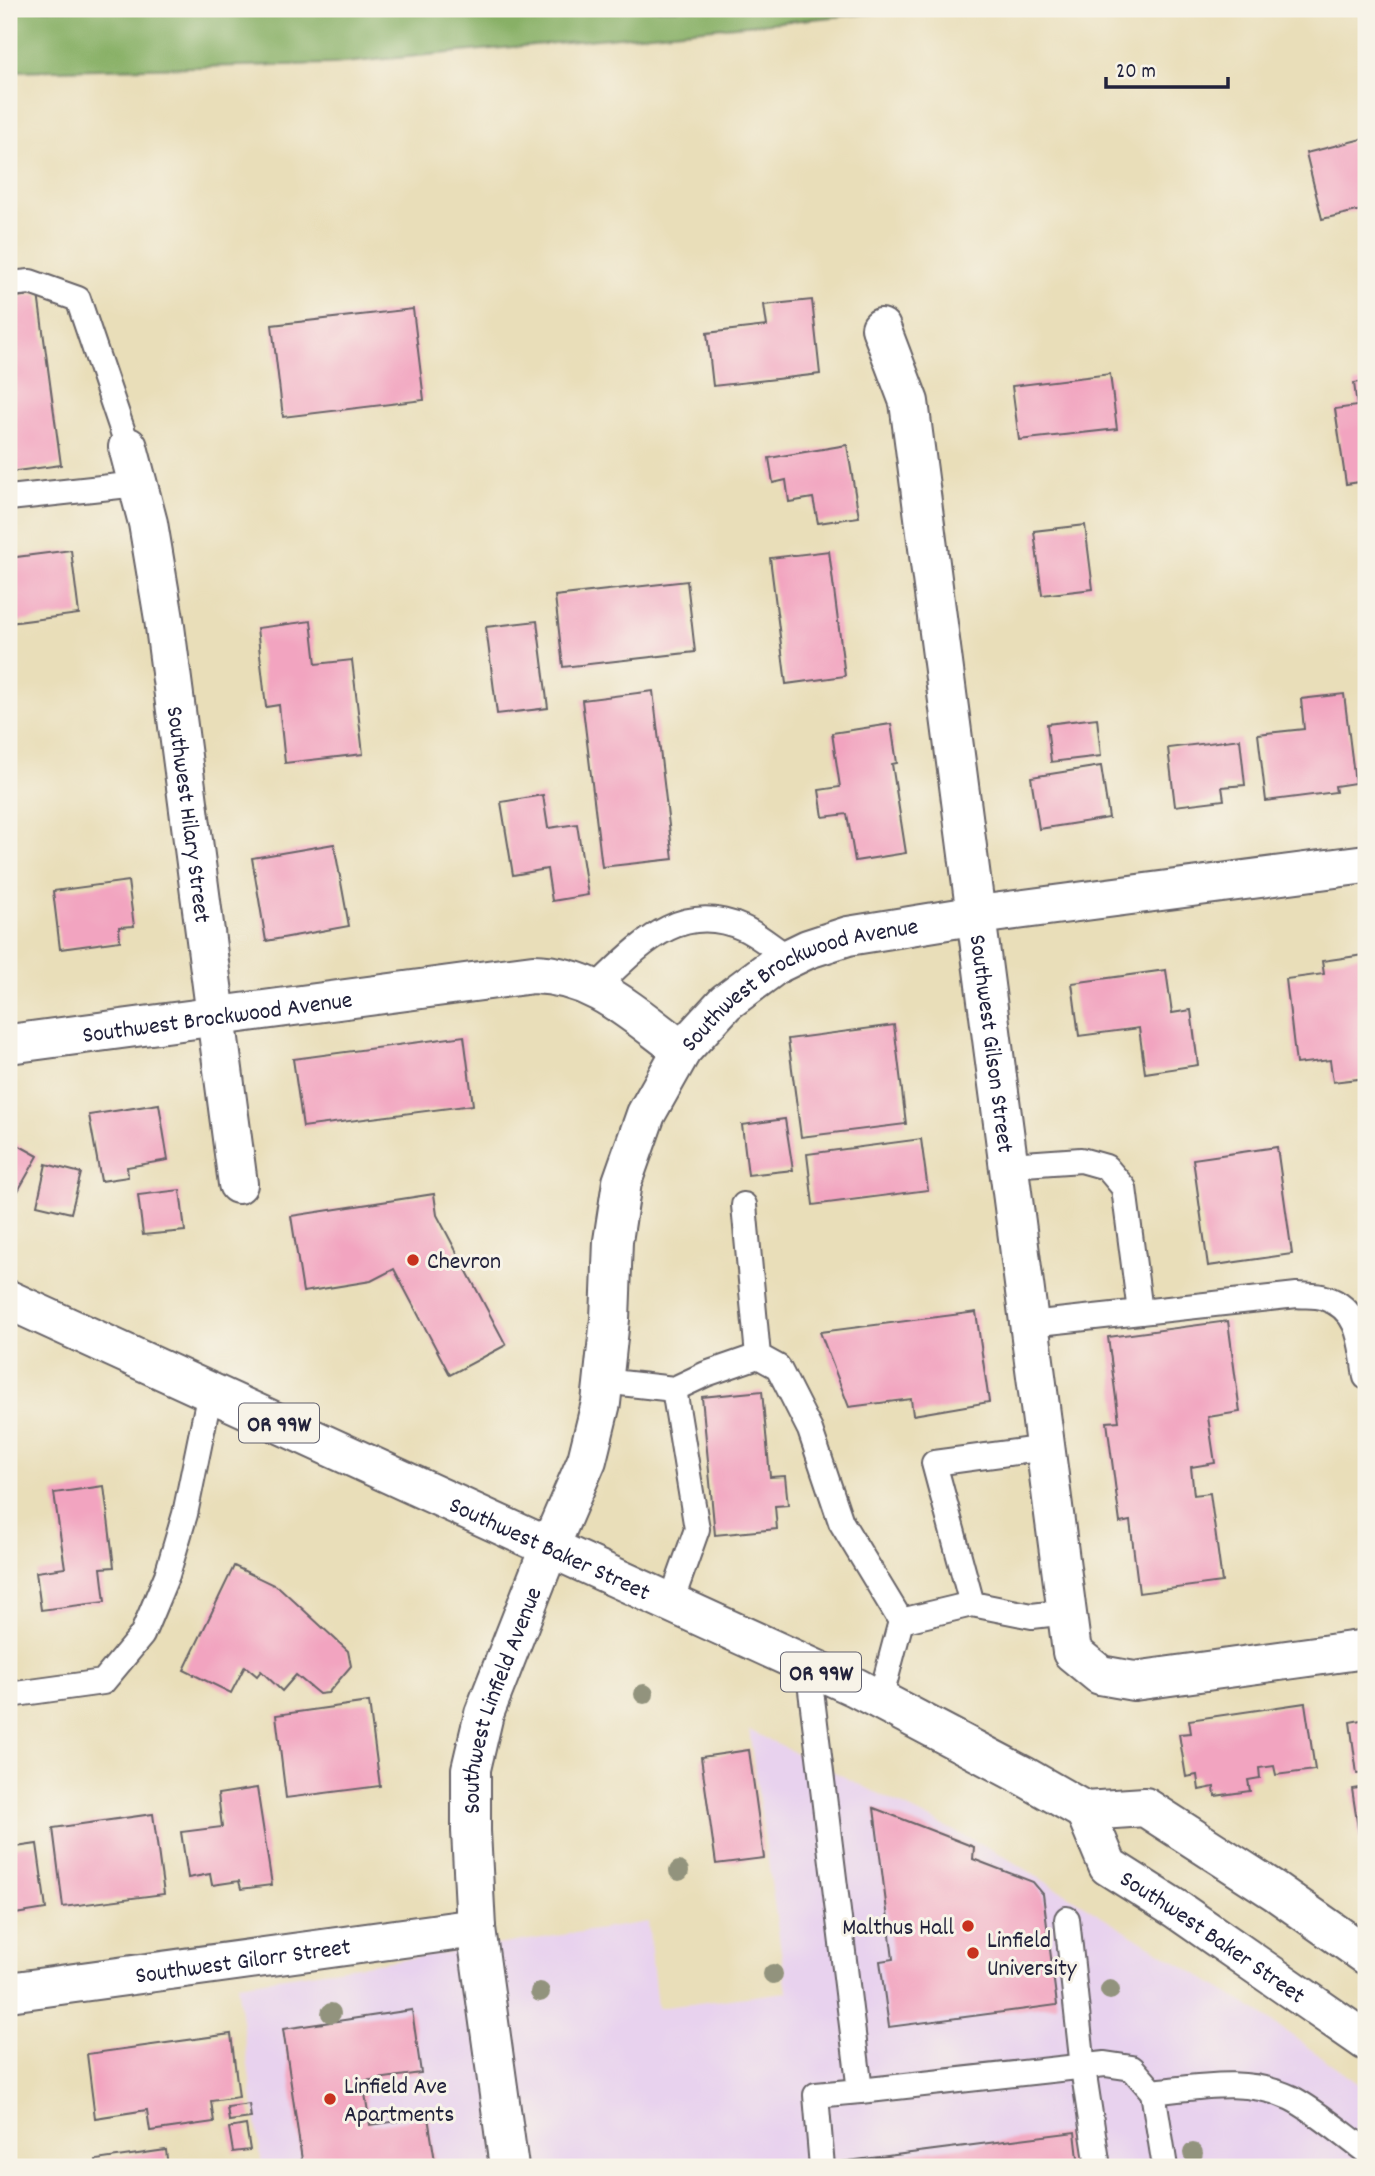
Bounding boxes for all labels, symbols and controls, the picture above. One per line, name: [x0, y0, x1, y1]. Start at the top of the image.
scale bar: [1106, 46, 1228, 90]
text: 20 m: [1116, 58, 1156, 88]
street label: Southwest Hilary Street: [156, 704, 218, 925]
street label: Southwest Brockwood Avenue: [674, 911, 921, 1061]
street label: Southwest Gilson Street: [959, 933, 1021, 1155]
street label: Southwest Brockwood Avenue: [81, 984, 355, 1054]
place label: Chevron: [427, 1246, 501, 1280]
marker: Chevron: [405, 1252, 421, 1268]
road number: OR 99W: [239, 1404, 319, 1442]
street label: Southwest Baker Street: [443, 1489, 655, 1611]
street label: Southwest Linfield Avenue: [456, 1583, 552, 1814]
road number: OR 99W: [781, 1652, 861, 1692]
street label: Southwest Baker Street: [1112, 1864, 1311, 2014]
place label: Malthus Hall: [842, 1912, 954, 1946]
marker: Malthus Hall: [960, 1918, 976, 1934]
place label: Linfield University: [987, 1925, 1078, 1987]
street label: Southwest Gilorr Street: [134, 1931, 353, 1994]
marker: Linfield University: [965, 1945, 981, 1961]
place label: Linfield Ave Apartments: [344, 2071, 454, 2133]
marker: Linfield Ave Apartments: [322, 2091, 338, 2107]

